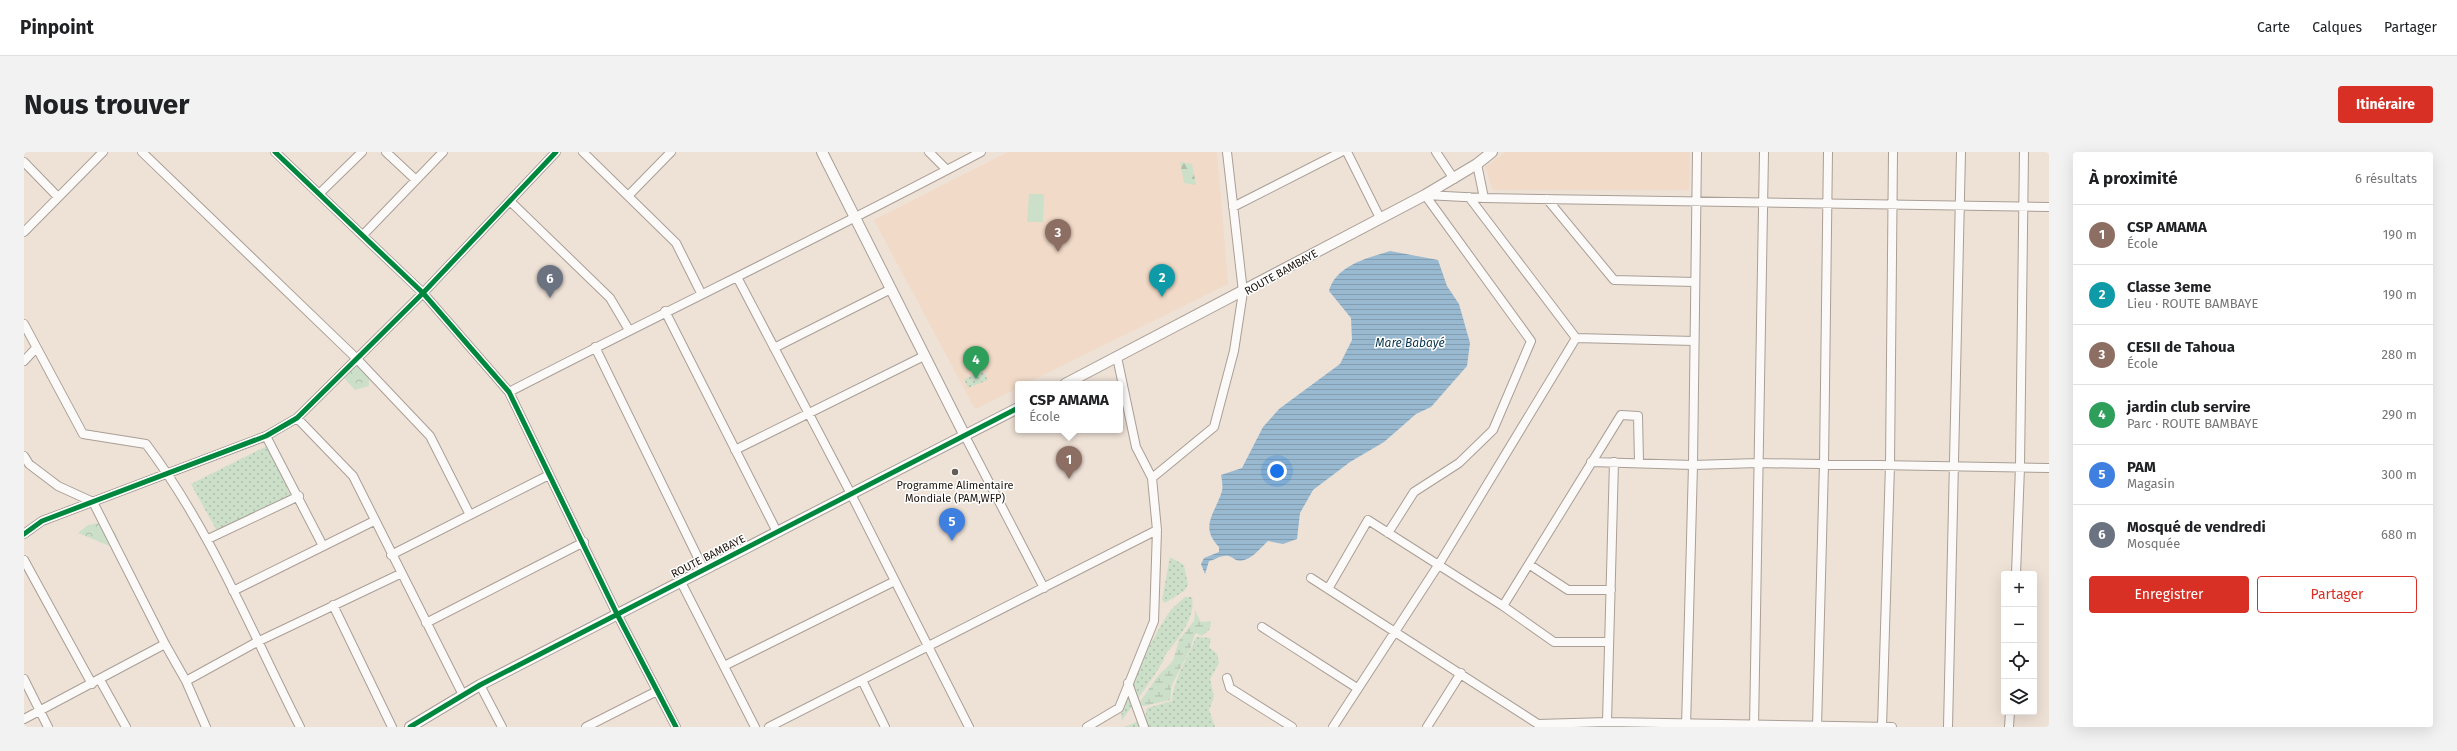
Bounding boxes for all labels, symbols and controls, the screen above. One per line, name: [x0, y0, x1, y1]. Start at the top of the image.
text: Pinpoint: [20, 16, 94, 39]
text: Carte: [2257, 19, 2290, 36]
text: Calques: [2312, 19, 2362, 36]
text: Partager: [2384, 19, 2437, 36]
button: Itinéraire: [2338, 86, 2433, 123]
text: Nous trouver: [24, 88, 189, 121]
text: À proximité: [2089, 168, 2178, 189]
text: 6 résultats: [2355, 171, 2417, 186]
text: CSP AMAMA: [2127, 218, 2207, 236]
pin: 3: [1045, 219, 1071, 252]
text: 1: [2099, 227, 2105, 242]
text: 190 m: [2383, 227, 2417, 242]
text: École: [2127, 236, 2158, 251]
street label: ROUTE BAMBAYE: [1242, 247, 1320, 298]
pin: 2: [1149, 264, 1175, 297]
pin: 6: [537, 265, 563, 298]
text: Classe 3eme: [2127, 278, 2211, 296]
text: 2: [2099, 287, 2105, 302]
text: 190 m: [2383, 287, 2417, 302]
text: Lieu · ROUTE BAMBAYE: [2127, 296, 2258, 311]
water label: Mare Babayé: [1375, 336, 1445, 350]
text: CESII de Tahoua: [2127, 338, 2235, 356]
pin: 4: [963, 346, 989, 379]
text: 3: [2099, 347, 2105, 362]
text: 280 m: [2382, 347, 2417, 362]
text: École: [2127, 356, 2158, 371]
popup: [1015, 381, 1123, 433]
text: CSP AMAMA: [1029, 391, 1109, 409]
text: jardin club servire: [2127, 398, 2250, 416]
text: 4: [2098, 407, 2106, 422]
text: 290 m: [2382, 407, 2417, 422]
text: École: [1029, 409, 1060, 424]
text: Parc · ROUTE BAMBAYE: [2127, 416, 2258, 431]
pin: 1: [1056, 446, 1082, 479]
text: PAM: [2127, 458, 2156, 476]
your location: [1267, 461, 1287, 481]
marker: Programme Alimentaire Mondiale (PAM,WFP): [950, 467, 960, 477]
text: 5: [2099, 467, 2105, 482]
text: 300 m: [2381, 467, 2417, 482]
text: Magasin: [2127, 476, 2175, 491]
place label: Programme Alimentaire Mondiale (PAM,WFP): [896, 479, 1014, 505]
pin: 5: [939, 508, 965, 541]
text: Mosqué de vendredi: [2127, 518, 2266, 536]
text: 6: [2098, 527, 2106, 542]
text: 680 m: [2381, 527, 2417, 542]
street label: ROUTE BAMBAYE: [669, 532, 748, 581]
text: Mosquée: [2127, 536, 2180, 551]
map controls: [2001, 571, 2037, 715]
button: +: [2001, 571, 2037, 607]
button: Enregistrer: [2089, 576, 2249, 613]
button: Partager: [2257, 576, 2417, 613]
button: −: [2001, 607, 2037, 643]
button: locate: [2001, 643, 2037, 679]
button: layers: [2001, 679, 2037, 715]

